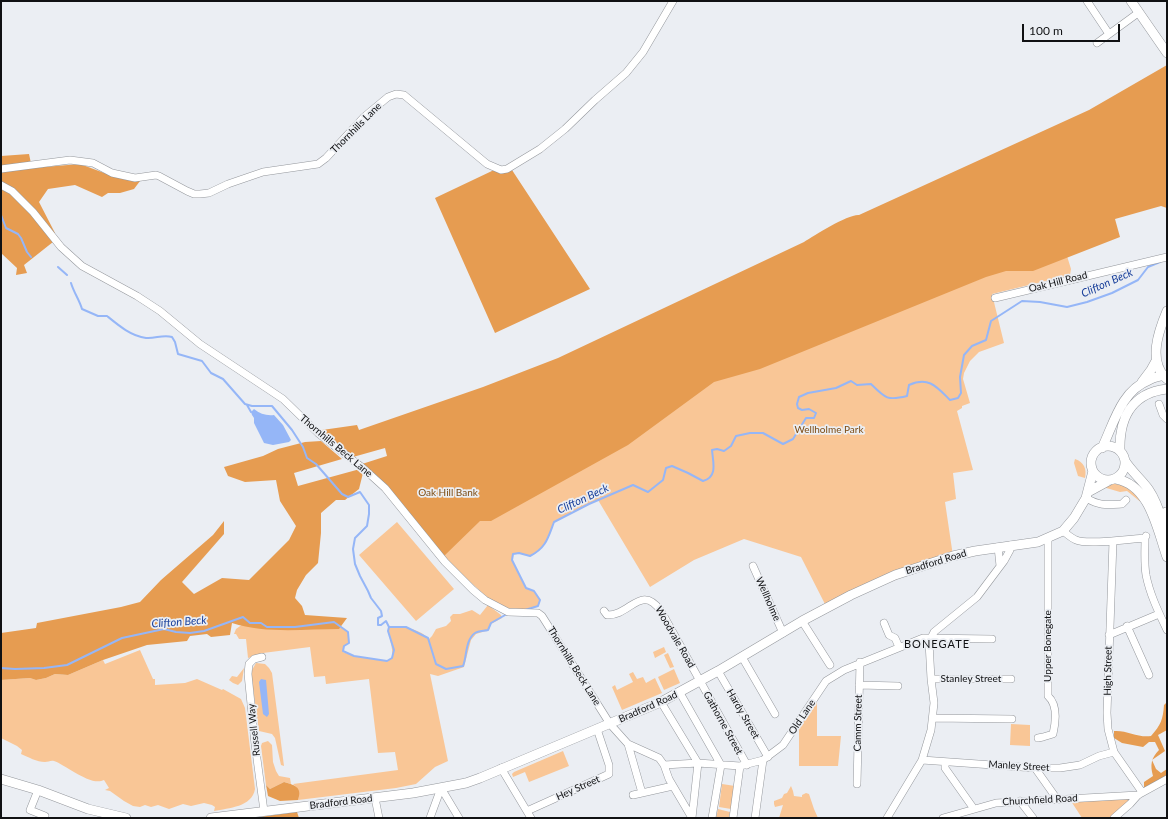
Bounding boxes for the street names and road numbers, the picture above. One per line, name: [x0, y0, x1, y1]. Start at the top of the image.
street label: Thornhills Lane: [328, 100, 384, 156]
street label: Oak Hill Road: [1027, 269, 1089, 295]
street label: Thornhills Beck Lane: [297, 412, 375, 480]
street label: Bradford Road: [904, 547, 968, 577]
street label: Wellholme: [753, 575, 783, 623]
street label: Woodvale Road: [653, 604, 697, 670]
street label: Upper Bonegate: [1042, 610, 1054, 682]
street label: Thornhills Beck Lane: [545, 624, 603, 708]
street label: High Street: [1102, 646, 1114, 696]
street label: Stanley Street: [941, 673, 1001, 685]
street label: Hardy Street: [724, 687, 762, 741]
street label: Bradford Road: [617, 689, 679, 725]
street label: Gathorne Street: [701, 689, 745, 757]
street label: Camm Street: [852, 694, 864, 752]
street label: Old Lane: [786, 697, 818, 737]
street label: Russell Way: [245, 703, 263, 757]
street label: Manley Street: [988, 758, 1050, 774]
street label: Hey Street: [554, 773, 602, 803]
street label: Bradford Road: [309, 792, 373, 812]
street label: Churchfield Road: [1002, 792, 1078, 808]

